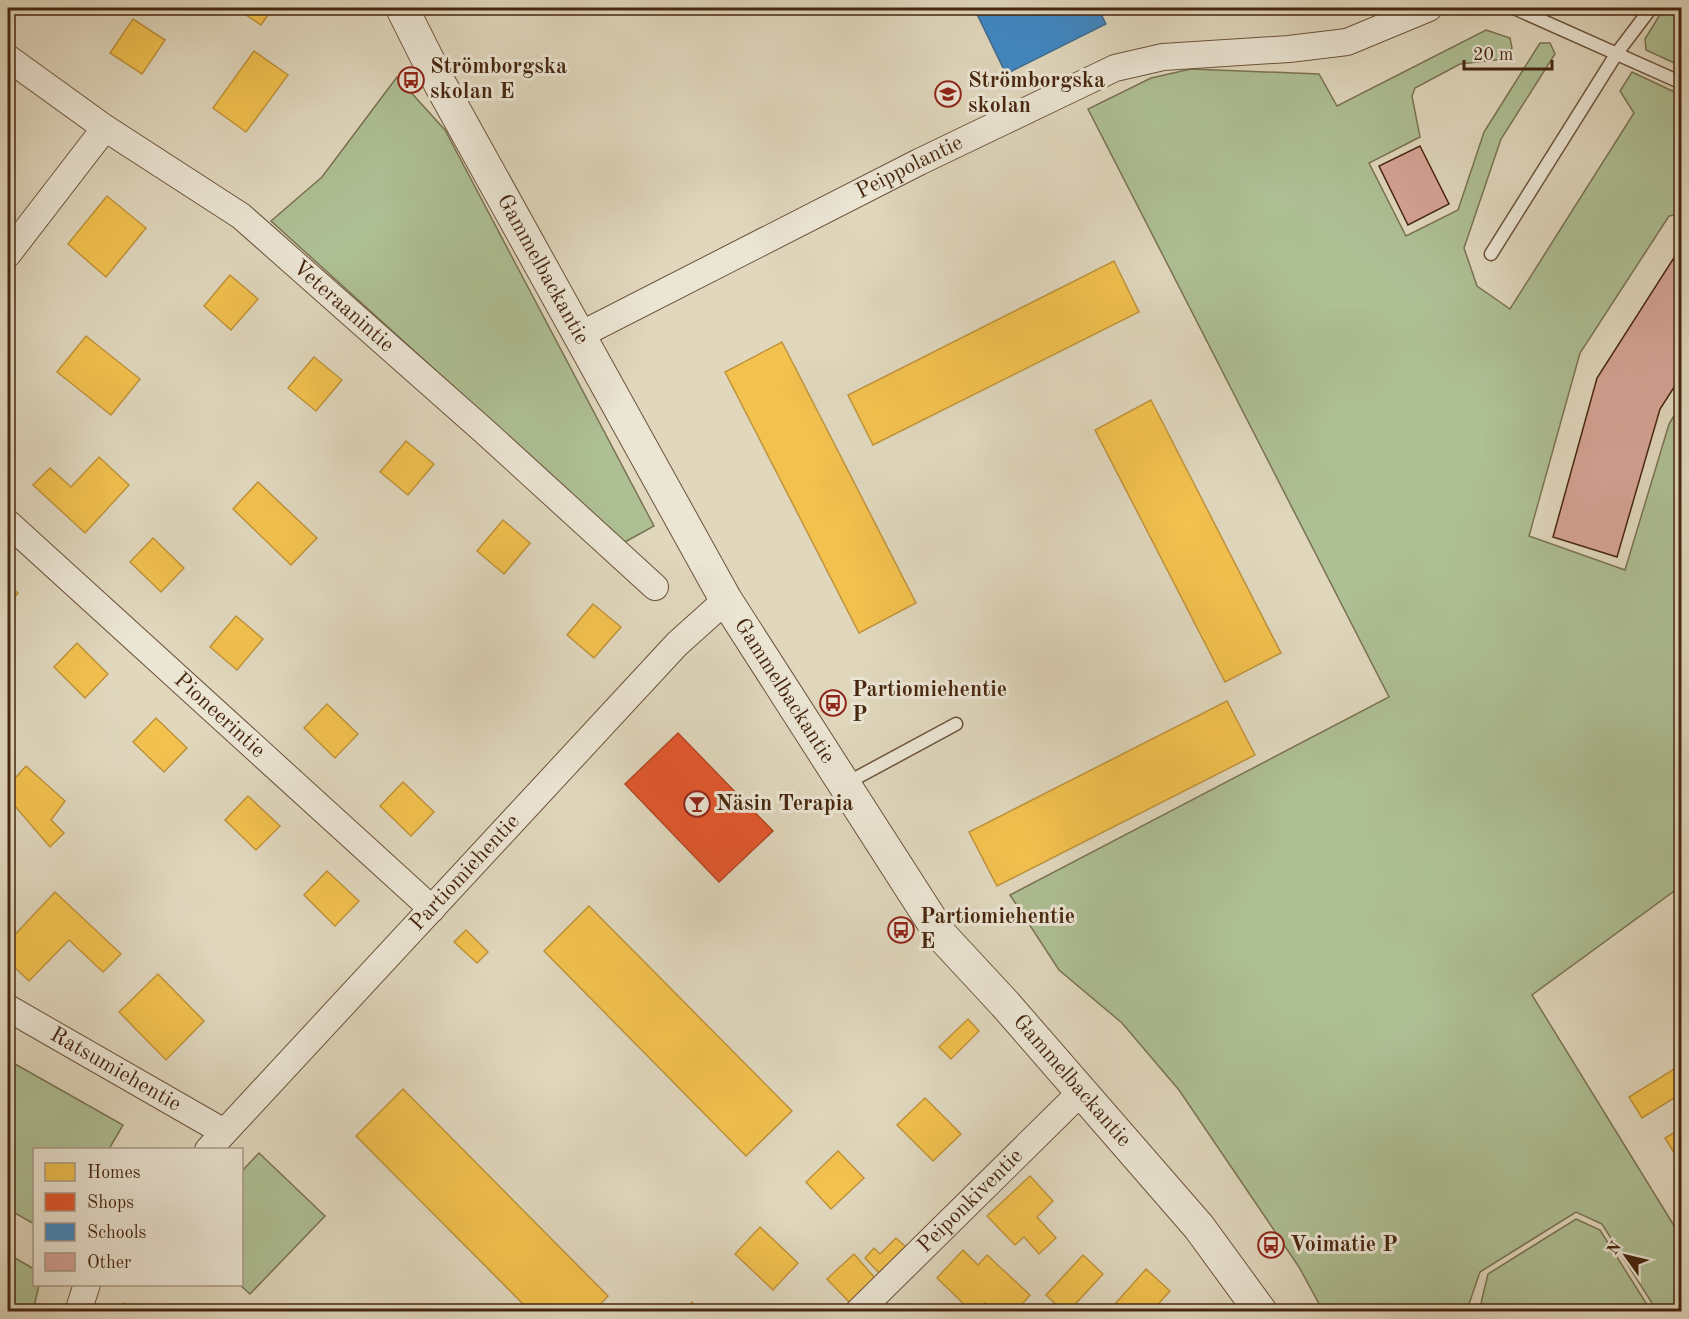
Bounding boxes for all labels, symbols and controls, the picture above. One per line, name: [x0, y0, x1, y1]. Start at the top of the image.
scale bar: [1464, 33, 1552, 71]
text: 20 m: [1473, 46, 1513, 64]
place label: Strömborgska skolan E: [430, 56, 567, 103]
bus stop icon: Strömborgska skolan E: [396, 65, 426, 95]
place label: Strömborgska skolan: [968, 70, 1105, 117]
school or university icon: Strömborgska skolan: [933, 79, 963, 109]
street label: Peippolantie: [853, 132, 966, 203]
street label: Gammelbackantie: [493, 191, 593, 348]
street label: Veteraanintie: [288, 256, 398, 357]
street label: Gammelbackantie: [730, 615, 839, 767]
street label: Pioneerintie: [170, 669, 269, 762]
place label: Partiomiehentie P: [852, 679, 1007, 726]
bus stop icon: Partiomiehentie P: [818, 688, 848, 718]
bar icon: Näsin Terapia: [682, 789, 712, 819]
place label: Näsin Terapia: [716, 793, 853, 815]
street label: Partiomiehentie: [406, 810, 524, 935]
place label: Partiomiehentie E: [920, 906, 1075, 953]
bus stop icon: Partiomiehentie E: [886, 915, 916, 945]
street label: Gammelbackantie: [1009, 1010, 1135, 1151]
street label: Ratsumiehentie: [46, 1024, 185, 1116]
street label: Peiponkiventie: [914, 1145, 1027, 1257]
legend: [33, 1148, 243, 1286]
text: Homes: [87, 1164, 141, 1182]
text: Shops: [87, 1194, 134, 1212]
text: Schools: [87, 1224, 147, 1242]
north arrow: [1596, 1226, 1656, 1286]
bus stop icon: Voimatie P: [1256, 1230, 1286, 1260]
place label: Voimatie P: [1290, 1234, 1398, 1256]
text: N: [1605, 1239, 1626, 1258]
text: Other: [87, 1254, 132, 1272]

